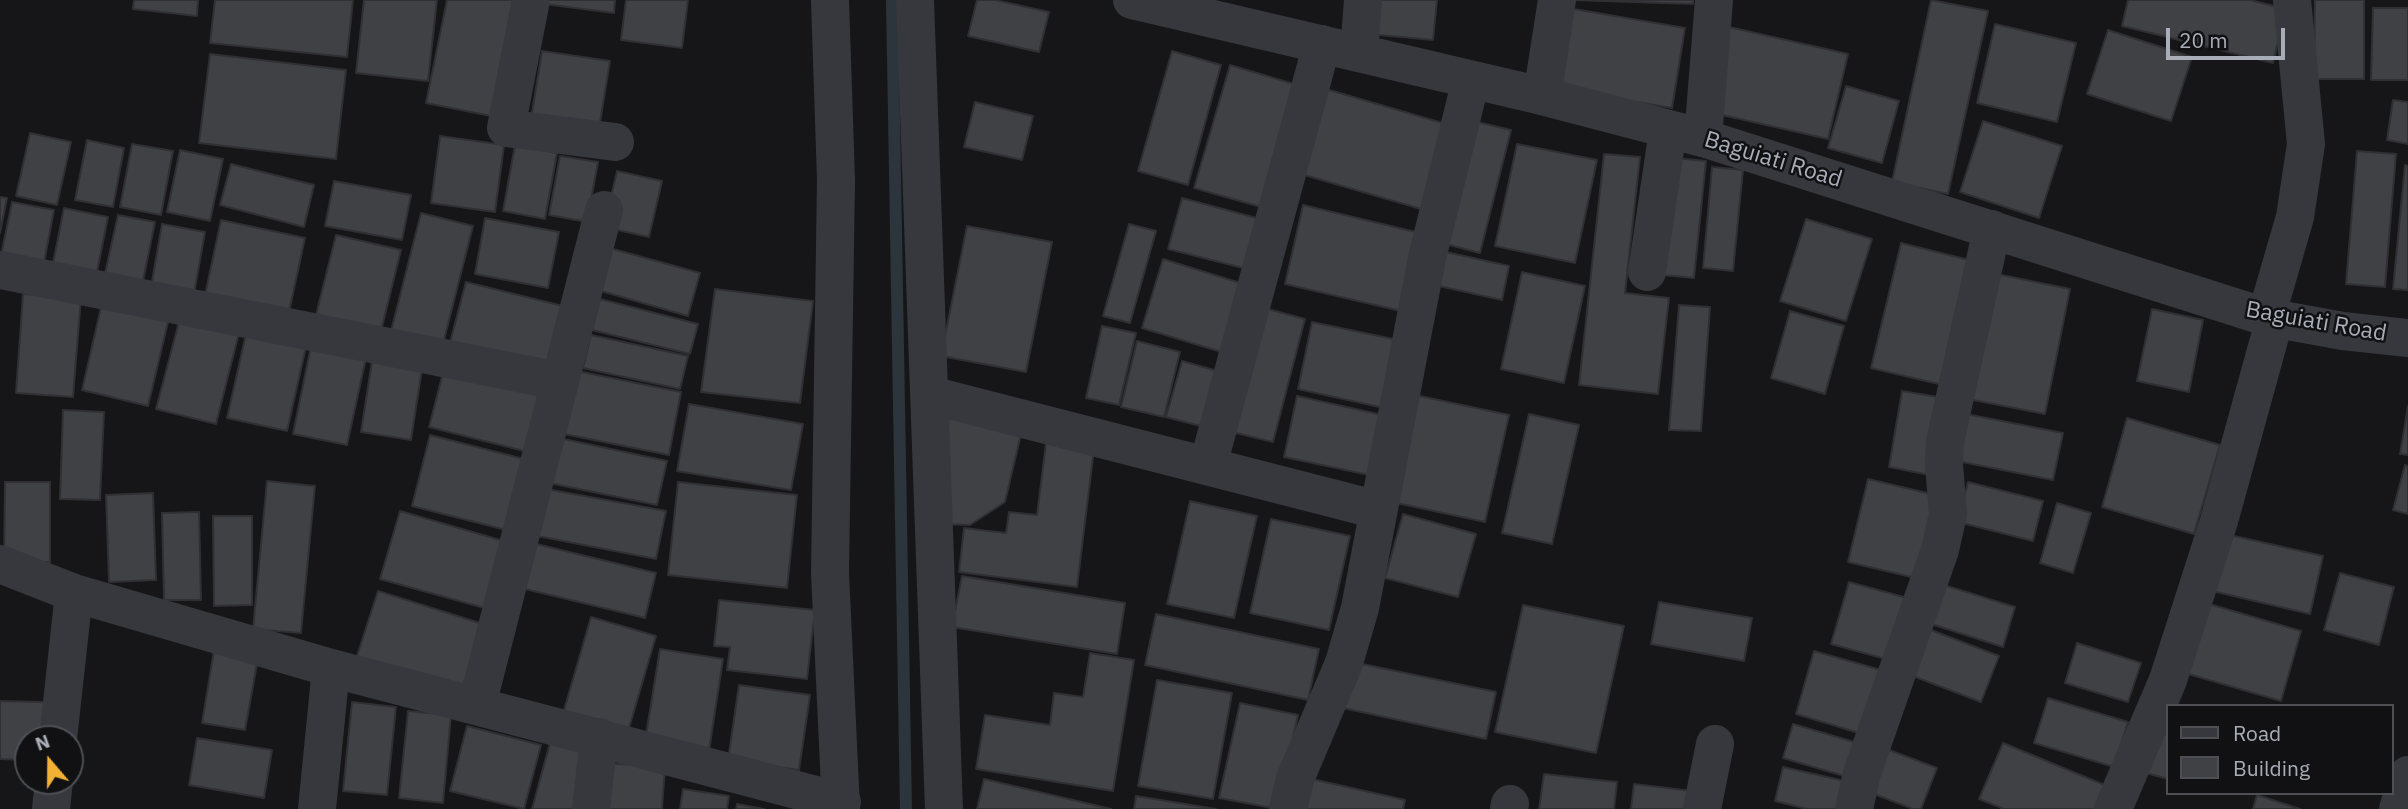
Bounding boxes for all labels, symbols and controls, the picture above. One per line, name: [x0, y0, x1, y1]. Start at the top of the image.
scale bar: [2170, 14, 2289, 58]
text: 20 m: [2179, 26, 2228, 54]
street label: Baguiati Road: [1701, 126, 1845, 194]
street label: Baguiati Road: [2243, 296, 2389, 348]
legend: [2166, 704, 2394, 795]
text: Road: [2233, 719, 2281, 747]
north arrow: [14, 725, 84, 795]
text: N: [32, 729, 53, 756]
text: Building: [2233, 754, 2310, 782]

